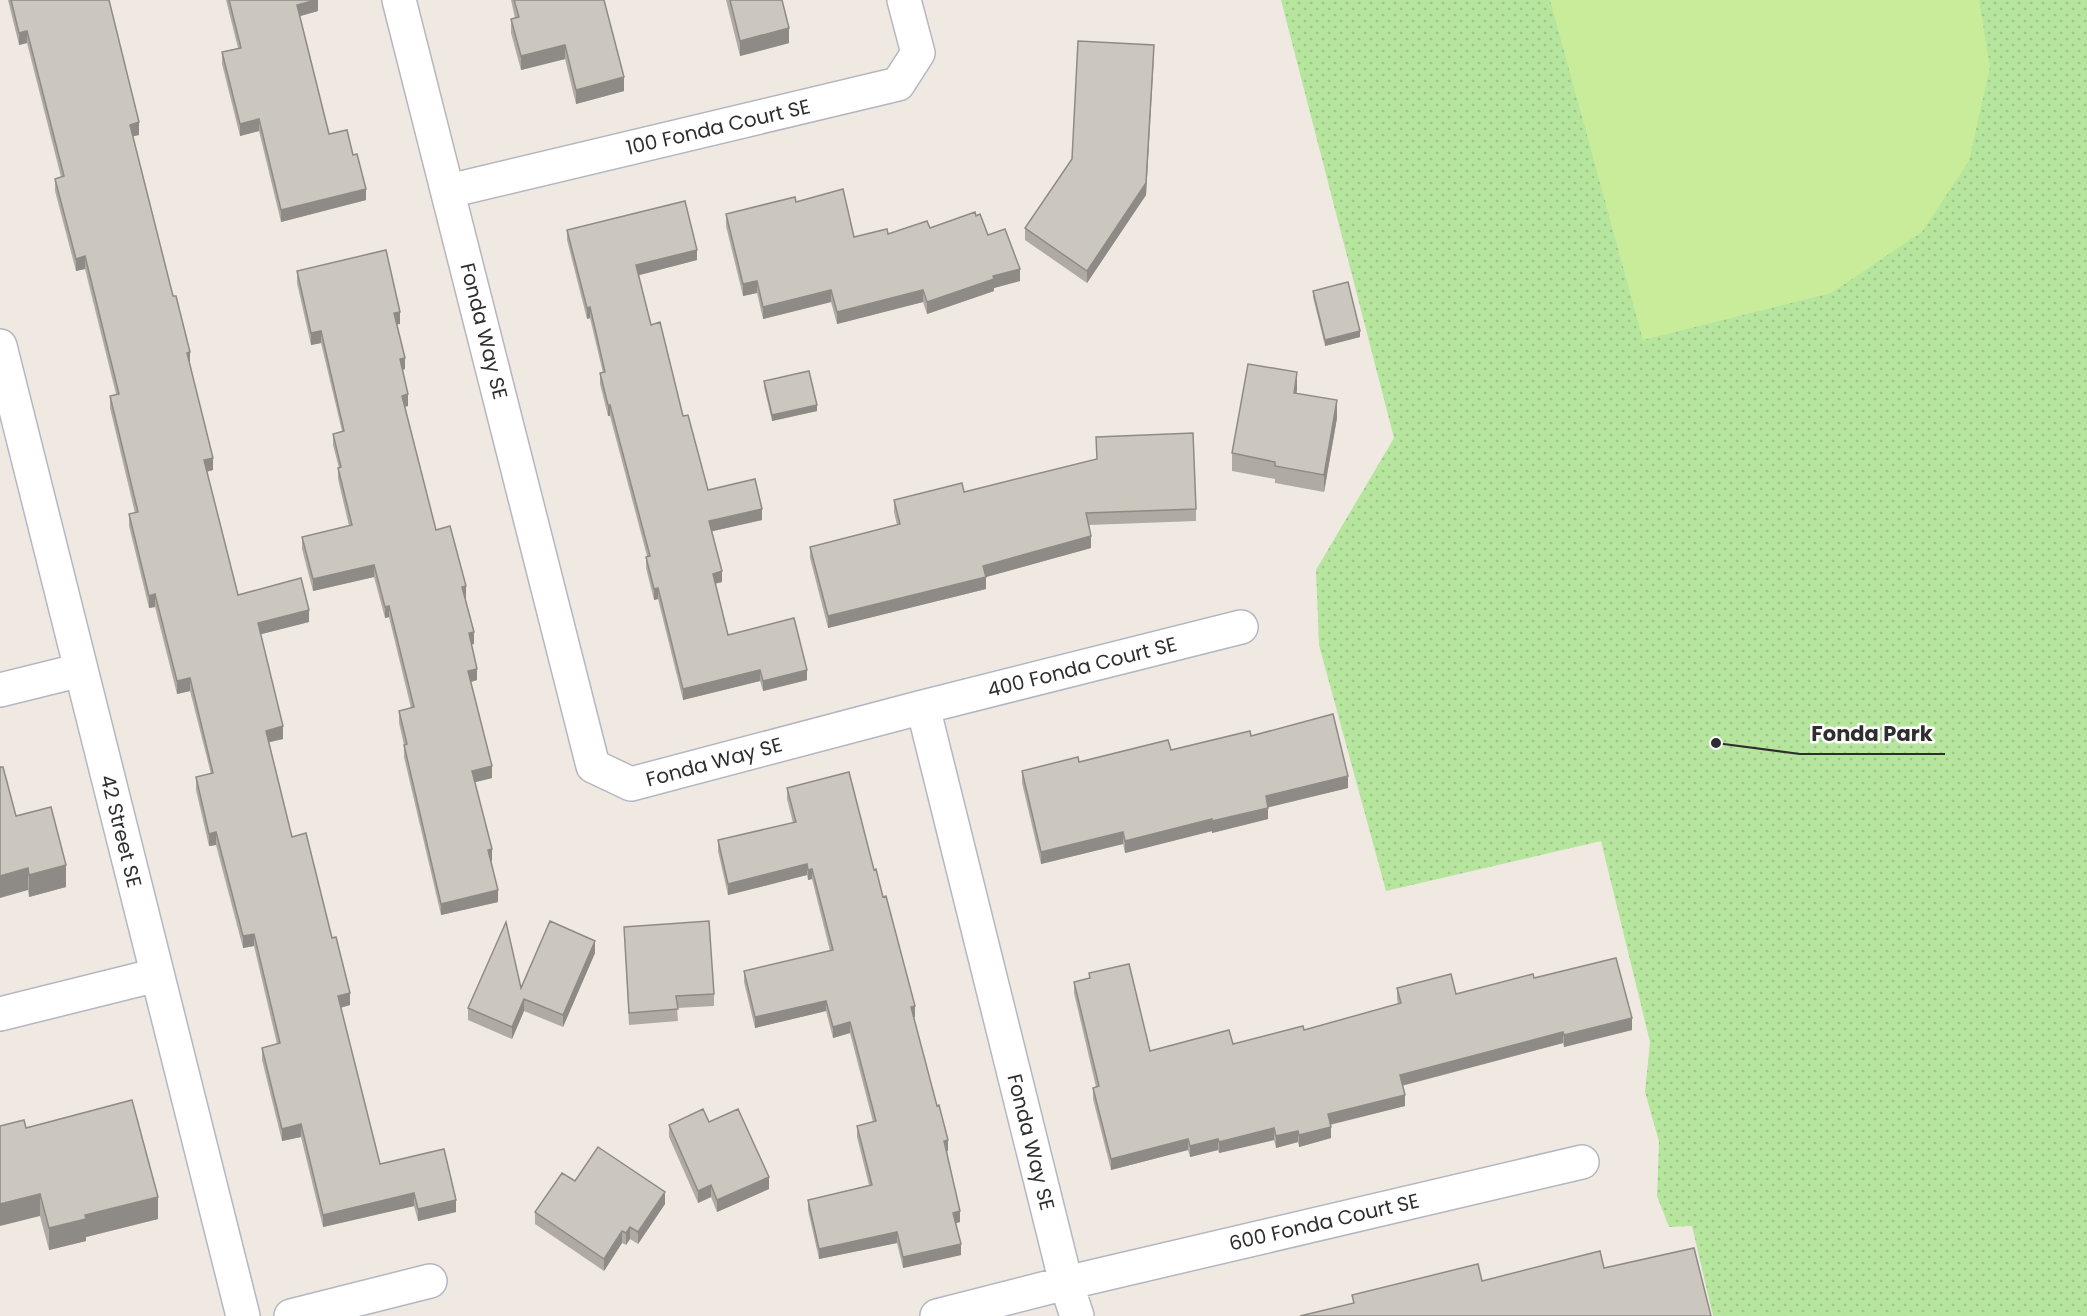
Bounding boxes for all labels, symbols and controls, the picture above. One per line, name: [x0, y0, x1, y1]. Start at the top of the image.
street label: 100 Fonda Court SE: [623, 92, 813, 162]
street label: Fonda Way SE: [454, 260, 514, 402]
street label: 400 Fonda Court SE: [984, 630, 1180, 704]
callout: Fonda Park: [1800, 715, 1945, 754]
text: Fonda Park: [1811, 719, 1933, 748]
street label: Fonda Way SE: [643, 730, 785, 794]
street label: 42 Street SE: [93, 772, 149, 890]
street label: Fonda Way SE: [1001, 1071, 1061, 1213]
street label: 600 Fonda Court SE: [1226, 1186, 1422, 1258]

